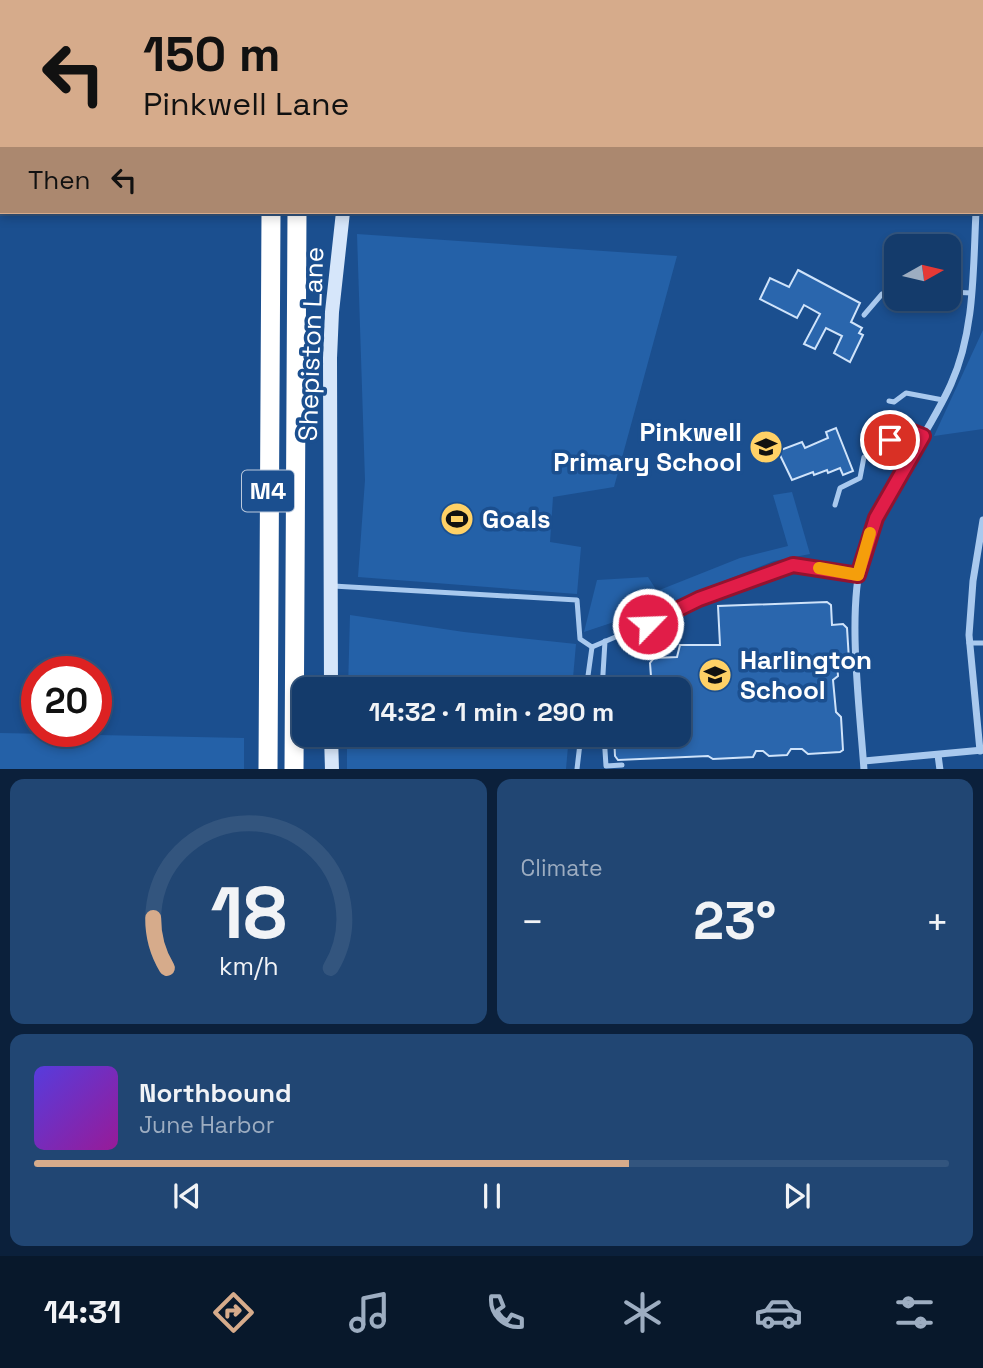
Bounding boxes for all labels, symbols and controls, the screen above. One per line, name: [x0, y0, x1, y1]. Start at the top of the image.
text: 150 m: [143, 23, 281, 85]
icon: left: [28, 28, 119, 119]
text: Pinkwell Lane: [143, 84, 350, 124]
icon: left: [105, 161, 143, 199]
text: Then: [28, 163, 91, 197]
north arrow: [884, 234, 961, 312]
map controls: [884, 234, 961, 311]
street label: Shepiston Lane: [291, 246, 331, 442]
pin: [860, 410, 920, 470]
place label: Pinkwell Primary School: [553, 415, 742, 479]
icon: arrive: [871, 421, 909, 459]
school or university icon: Pinkwell Primary School: [747, 428, 785, 466]
road number: M4: [242, 470, 294, 512]
sports icon: Goals: [438, 500, 476, 538]
place label: Goals: [482, 502, 551, 536]
position arrow: [611, 587, 685, 661]
place label: Harlington School: [740, 643, 872, 707]
speed limit sign: 20: [21, 656, 112, 747]
school or university icon: Harlington School: [696, 656, 734, 694]
text: 14:32 · 1 min · 290 m: [369, 695, 614, 729]
text: Climate: [521, 853, 603, 883]
text: 18: [210, 866, 287, 959]
text: 23°: [693, 888, 776, 954]
text: −: [521, 898, 544, 946]
text: +: [925, 898, 949, 946]
text: km/h: [218, 949, 278, 981]
text: Northbound: [139, 1076, 292, 1110]
text: June Harbor: [139, 1110, 274, 1140]
icon: previous: [168, 1177, 206, 1215]
icon: pause: [473, 1177, 511, 1215]
icon: next: [778, 1177, 816, 1215]
icon: directions: [209, 1288, 258, 1337]
icon: music: [345, 1288, 394, 1337]
icon: phone: [481, 1288, 530, 1337]
icon: climate: [618, 1288, 667, 1337]
icon: car: [754, 1288, 803, 1337]
icon: filters: [890, 1288, 939, 1337]
text: 14:31: [44, 1292, 121, 1332]

